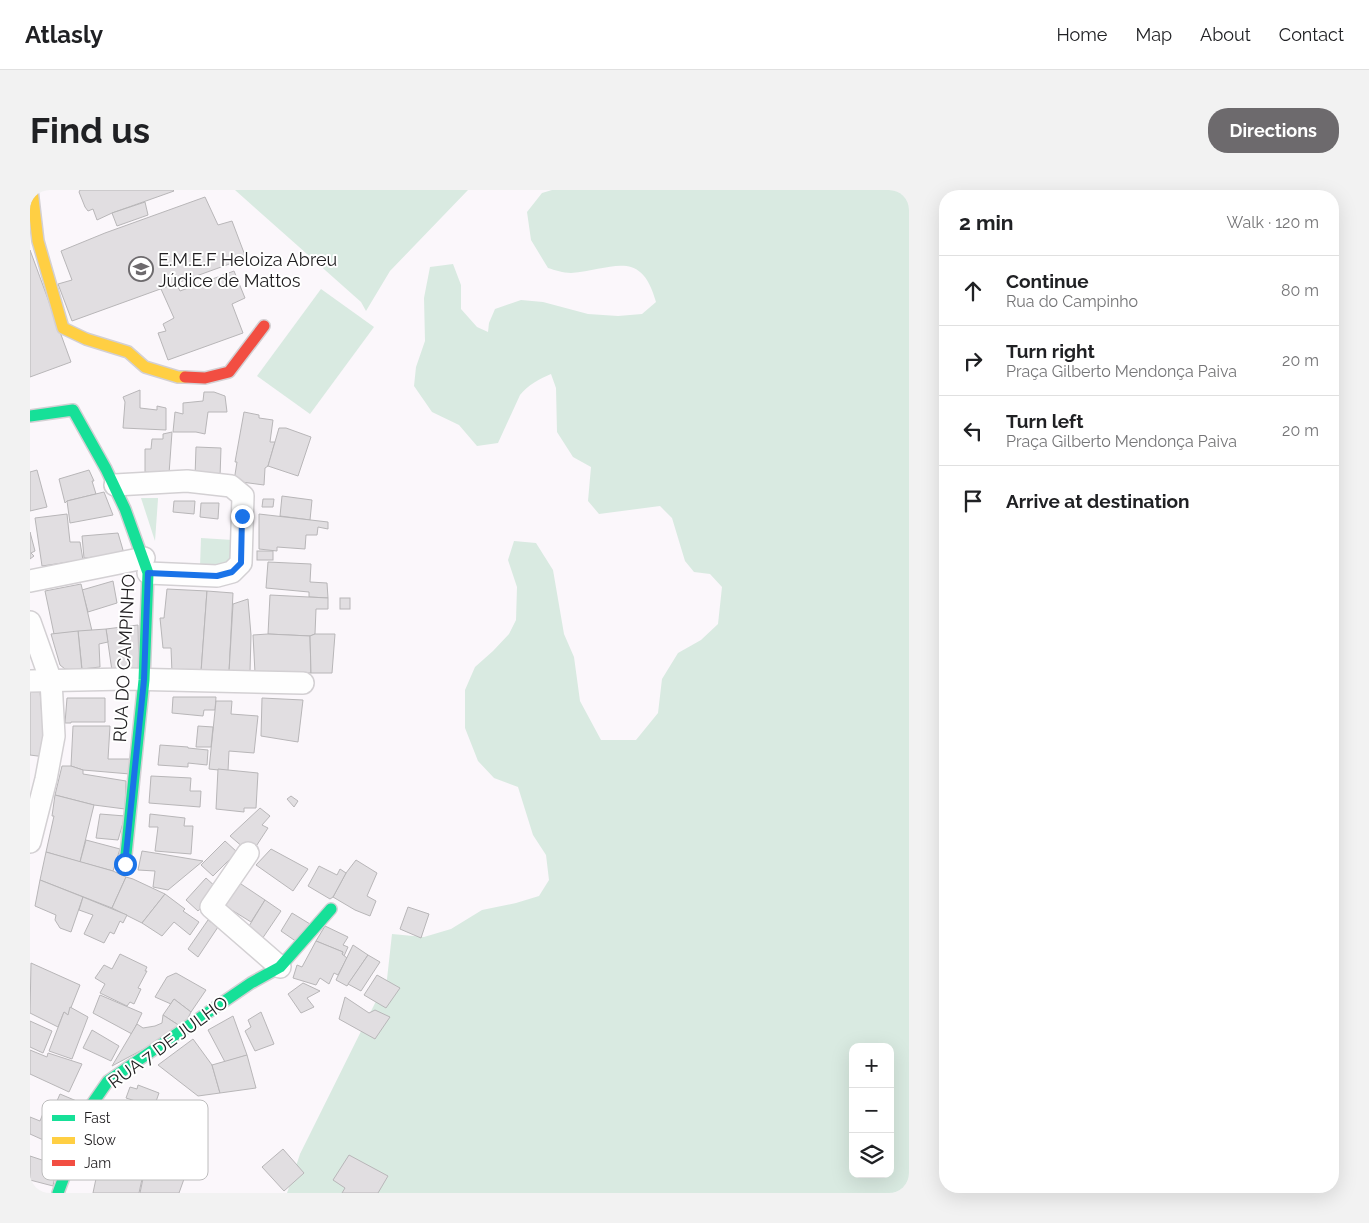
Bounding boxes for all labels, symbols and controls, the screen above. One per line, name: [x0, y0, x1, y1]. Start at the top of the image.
text: Atlasly: [25, 20, 103, 49]
text: Home: [1056, 24, 1107, 45]
text: Map: [1135, 24, 1172, 45]
text: About: [1200, 24, 1251, 45]
text: Contact: [1279, 24, 1344, 45]
button: Directions: [1208, 108, 1339, 153]
text: Find us: [30, 110, 150, 151]
text: 2 min: [959, 210, 1013, 235]
text: Walk · 120 m: [1227, 213, 1319, 232]
place label: E.M.E.F Heloiza Abreu Júdice de Mattos: [158, 249, 337, 291]
school or university icon: E.M.E.F Heloiza Abreu Júdice de Mattos: [128, 256, 154, 282]
text: Continue: [1006, 270, 1089, 292]
icon: ahead: [959, 277, 987, 305]
text: 80 m: [1281, 281, 1319, 300]
text: Rua do Campinho: [1006, 292, 1138, 311]
text: Turn right: [1006, 340, 1095, 362]
icon: right: [959, 347, 987, 375]
text: 20 m: [1282, 351, 1319, 370]
text: Praça Gilberto Mendonça Paiva: [1006, 362, 1237, 381]
text: Turn left: [1006, 410, 1083, 432]
icon: left: [959, 417, 987, 445]
text: 20 m: [1282, 421, 1319, 440]
text: Praça Gilberto Mendonça Paiva: [1006, 432, 1237, 451]
icon: arrive: [959, 487, 987, 515]
text: Arrive at destination: [1006, 490, 1190, 512]
route end: [231, 505, 254, 528]
street label: RUA DO CAMPINHO: [109, 573, 139, 743]
route start: [114, 853, 137, 876]
street label: RUA 7 DE JULHO: [104, 992, 232, 1092]
map controls: [849, 1043, 894, 1178]
button: +: [849, 1043, 894, 1088]
button: −: [849, 1088, 894, 1133]
legend: [42, 1100, 208, 1180]
text: Fast: [84, 1110, 111, 1126]
text: Slow: [84, 1132, 116, 1148]
button: layers: [849, 1133, 894, 1178]
text: Jam: [84, 1155, 111, 1171]

